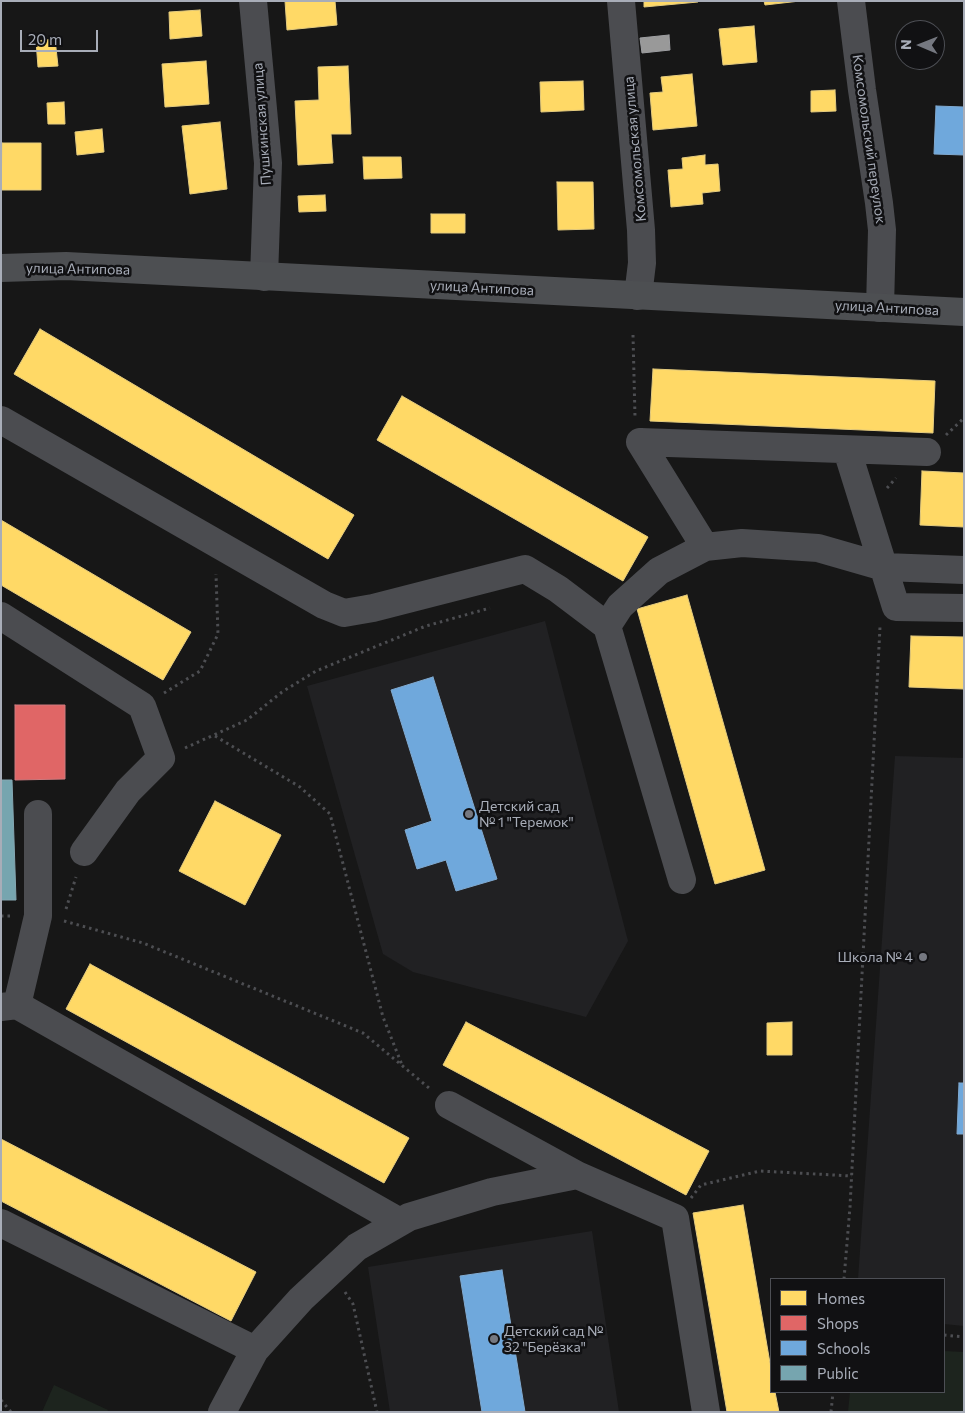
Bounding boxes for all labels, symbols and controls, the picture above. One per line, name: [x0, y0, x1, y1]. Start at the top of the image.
scale bar: [22, 20, 100, 52]
north arrow: [895, 20, 945, 70]
text: 20 m: [28, 30, 62, 48]
text: N: [897, 39, 914, 50]
street label: Комсомольский переулок: [849, 53, 889, 225]
street label: Пушкинская улица: [249, 62, 275, 186]
street label: Комсомольская улица: [620, 76, 650, 222]
street label: улица Антипова: [26, 260, 130, 278]
street label: улица Антипова: [430, 277, 534, 299]
street label: улица Антипова: [835, 297, 939, 319]
place label: Детский сад № 1 "Теремок": [479, 798, 574, 830]
marker: Детский сад № 1 "Теремок": [463, 808, 475, 820]
place label: Школа № 4: [837, 949, 913, 965]
marker: Школа № 4: [917, 951, 929, 963]
legend: [770, 1278, 945, 1393]
text: Homes: [817, 1289, 865, 1307]
text: Shops: [817, 1314, 859, 1332]
place label: Детский сад № 32 "Берёзка": [504, 1323, 603, 1355]
marker: Детский сад № 32 "Берёзка": [488, 1333, 500, 1345]
text: Schools: [817, 1339, 870, 1357]
text: Public: [817, 1364, 859, 1382]

